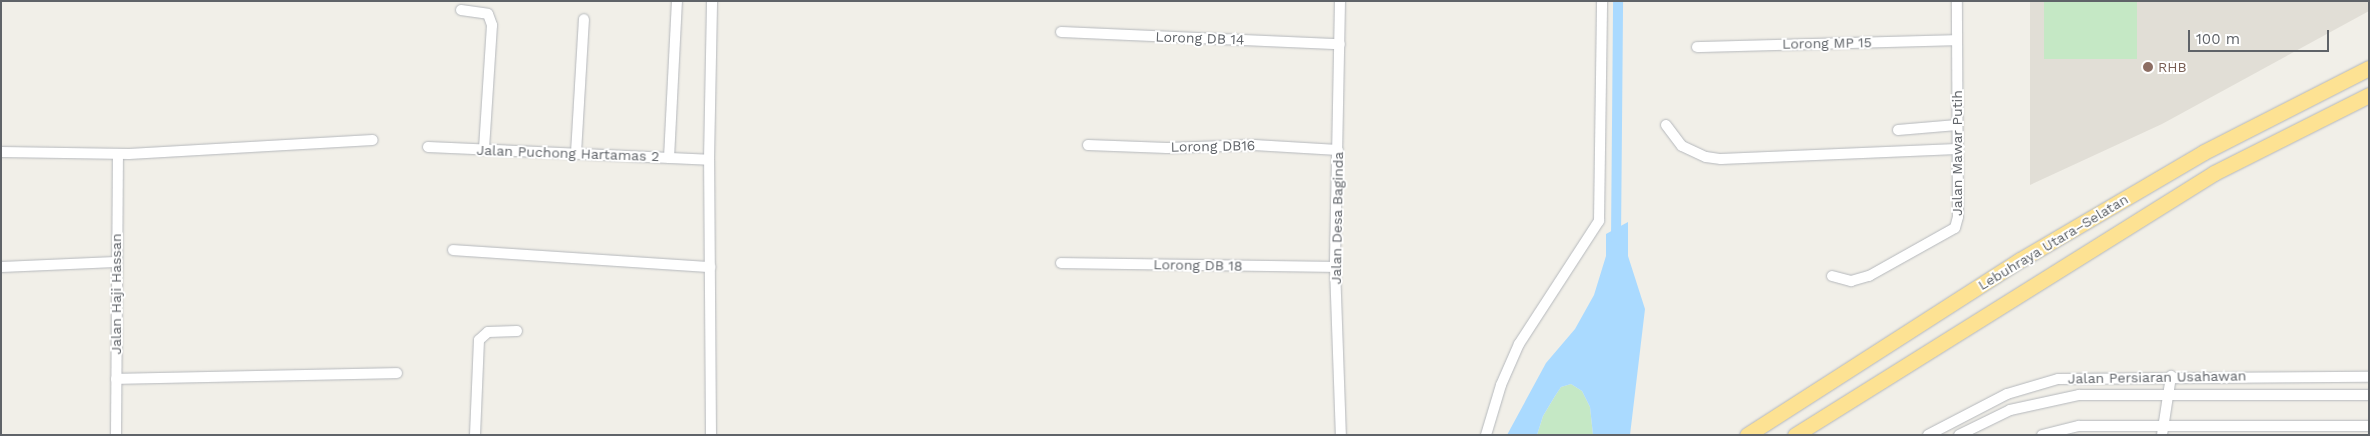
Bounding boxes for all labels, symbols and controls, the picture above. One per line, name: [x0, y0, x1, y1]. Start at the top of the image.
scale bar: [2190, 20, 2331, 52]
street label: Lorong DB 14: [1155, 28, 1245, 48]
text: 100 m: [2196, 30, 2240, 48]
street label: Lorong MP 15: [1782, 34, 1872, 52]
place label: RHB: [2158, 59, 2187, 75]
marker: RHB: [2142, 61, 2154, 73]
street label: Jalan Mawar Putih: [1949, 90, 1965, 216]
street label: Lorong DB16: [1171, 137, 1255, 155]
street label: Jalan Puchong Hartamas 2: [476, 141, 660, 165]
street label: Jalan Desa Baginda: [1327, 151, 1347, 285]
street label: Lebuhraya Utara–Selatan: [1975, 190, 2131, 294]
street label: Jalan Haji Hassan: [108, 233, 124, 355]
street label: Lorong DB 18: [1153, 256, 1243, 274]
street label: Jalan Persiaran Usahawan: [2068, 367, 2246, 387]

